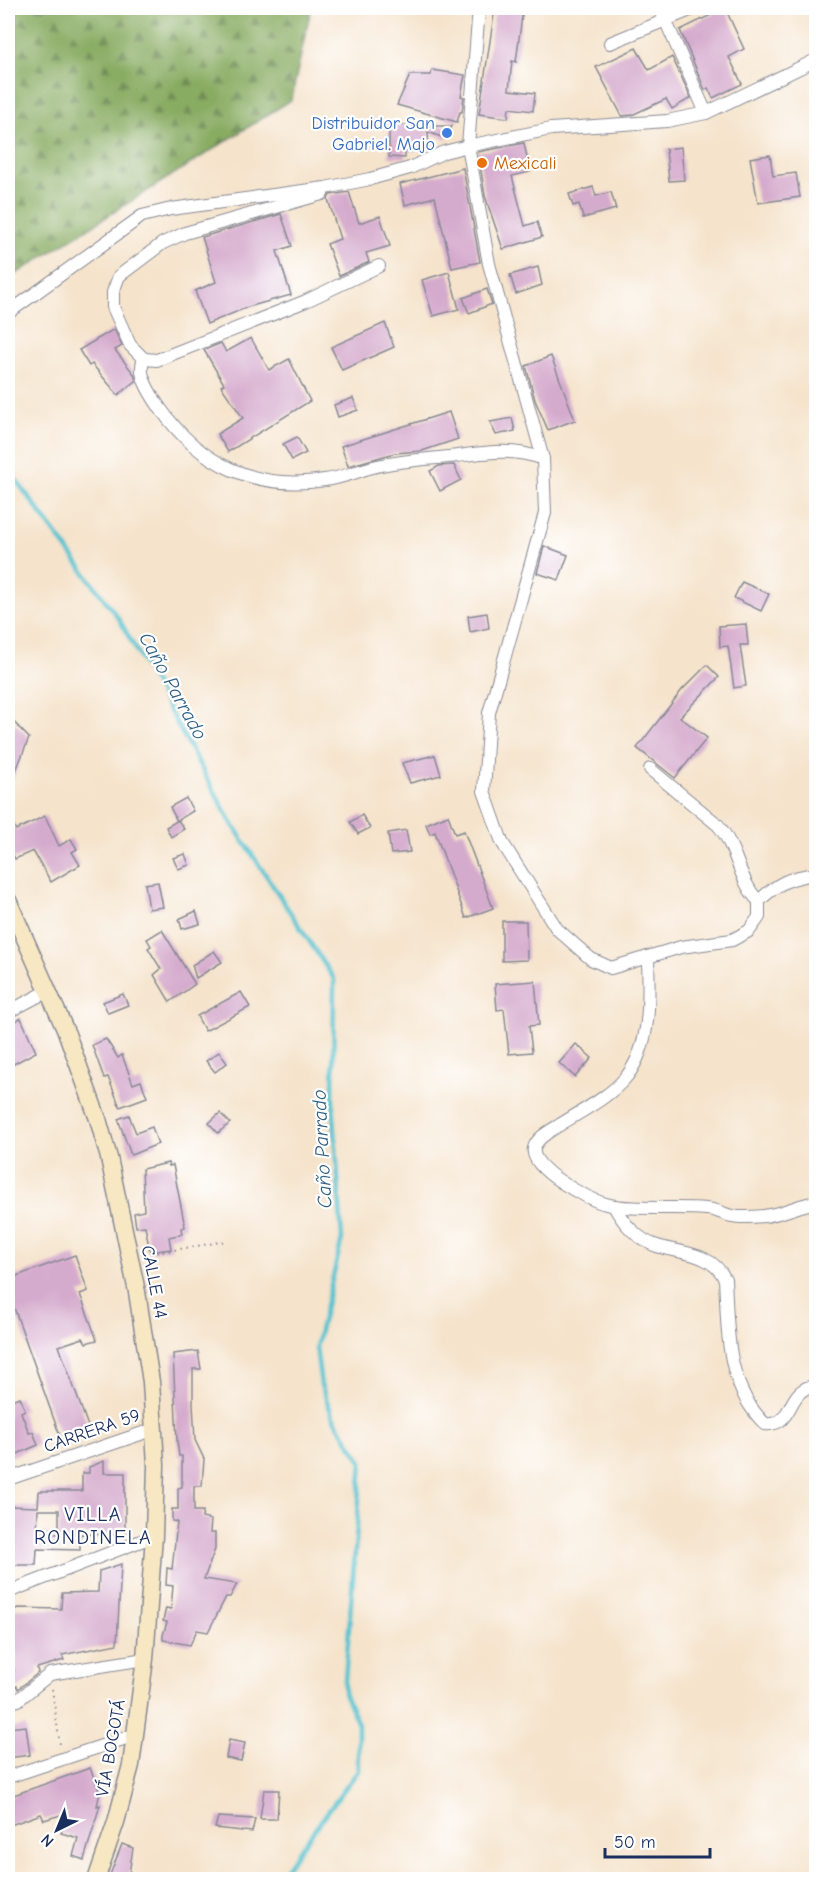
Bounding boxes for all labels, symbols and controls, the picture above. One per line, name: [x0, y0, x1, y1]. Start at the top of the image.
place label: Distribuidor San Gabriel. Majo: [311, 113, 435, 155]
marker: Distribuidor San Gabriel. Majo: [440, 126, 454, 140]
place label: Mexicali: [494, 153, 557, 174]
marker: Mexicali: [475, 156, 489, 170]
water label: Caño Parrado: [134, 628, 212, 744]
water label: Caño Parrado: [307, 1089, 337, 1209]
street label: CALLE 44: [137, 1244, 171, 1320]
street label: CARRERA 59: [41, 1405, 143, 1457]
district label: VILLA RONDINELA: [34, 1503, 152, 1549]
street label: VÍA BOGOTÁ: [91, 1698, 130, 1798]
north arrow: [27, 1800, 87, 1860]
scale bar: [605, 1821, 710, 1859]
text: N: [37, 1830, 57, 1850]
text: 50 m: [614, 1832, 656, 1853]

